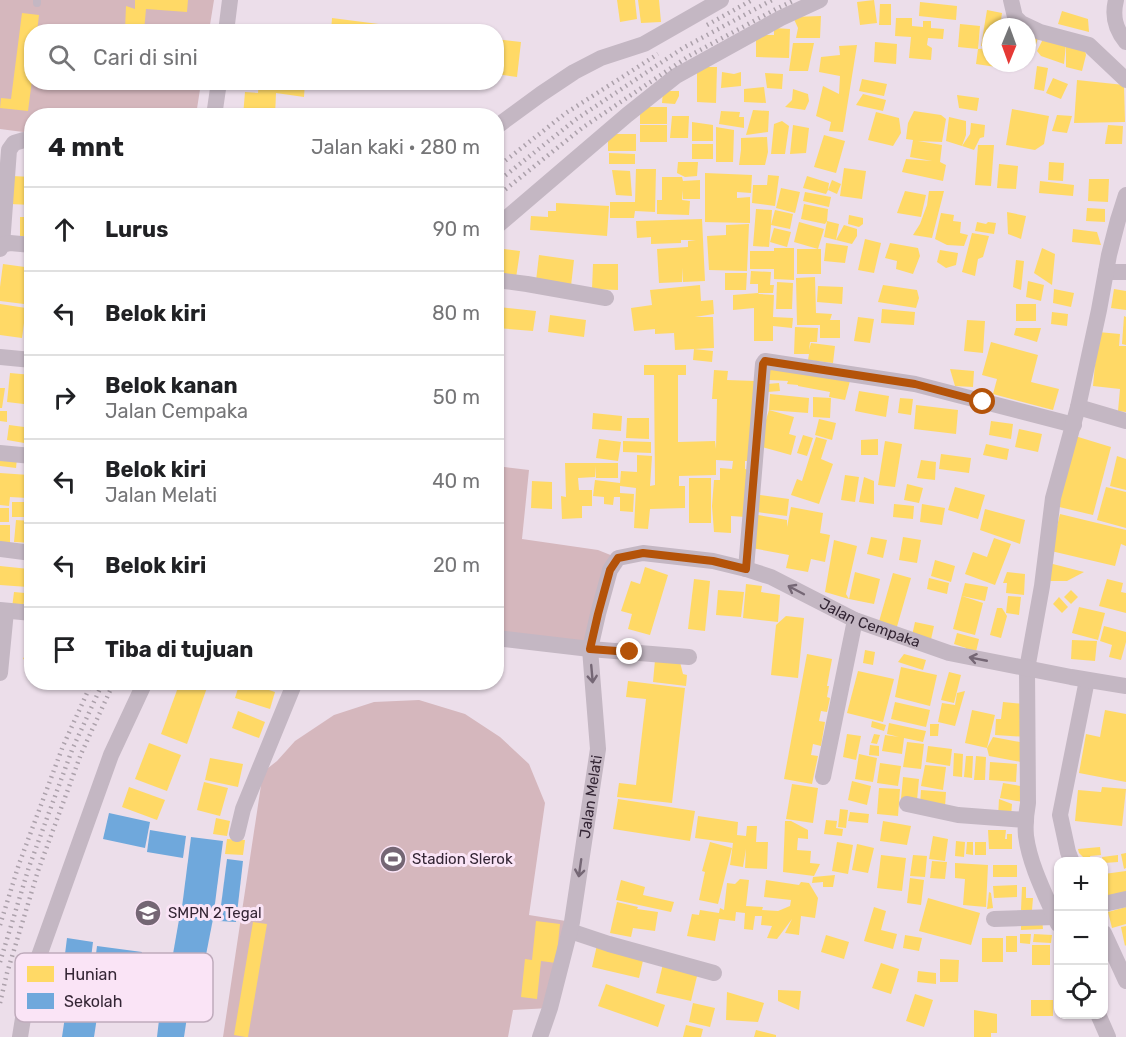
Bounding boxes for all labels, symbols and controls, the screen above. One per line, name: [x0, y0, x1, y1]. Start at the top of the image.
north arrow: [982, 18, 1036, 72]
search box: [24, 24, 504, 90]
icon: search: [45, 41, 78, 74]
text: Cari di sini: [93, 44, 198, 71]
text: 4 mnt: [48, 132, 124, 163]
text: Jalan kaki · 280 m: [311, 135, 480, 159]
icon: ahead: [48, 213, 81, 246]
text: Lurus: [105, 216, 168, 243]
text: 90 m: [433, 217, 480, 241]
icon: left: [48, 297, 81, 330]
text: Belok kiri: [105, 300, 206, 327]
text: 80 m: [432, 301, 480, 325]
text: Belok kanan: [105, 372, 238, 399]
icon: right: [48, 381, 81, 414]
text: 50 m: [433, 385, 480, 409]
route start: [969, 388, 995, 414]
text: Jalan Cempaka: [105, 399, 248, 423]
text: Belok kiri: [105, 456, 206, 483]
icon: left: [48, 465, 81, 498]
text: 40 m: [432, 469, 480, 493]
text: Jalan Melati: [105, 483, 217, 507]
icon: left: [48, 549, 81, 582]
text: Belok kiri: [105, 552, 206, 579]
text: 20 m: [433, 553, 480, 577]
one-way arrow: [788, 584, 805, 596]
street label: Jalan Cempaka: [816, 594, 923, 651]
icon: arrive: [48, 633, 81, 666]
text: Tiba di tujuan: [105, 636, 253, 663]
route end: [616, 638, 642, 664]
one-way arrow: [968, 653, 988, 664]
one-way arrow: [587, 664, 598, 684]
street label: Jalan Melati: [576, 754, 606, 840]
sports icon: Stadion Slerok: [378, 844, 408, 874]
place label: Stadion Slerok: [412, 850, 513, 868]
one-way arrow: [574, 857, 585, 877]
map controls: [1054, 857, 1108, 1019]
button: +: [1054, 857, 1108, 911]
school or university icon: SMPN 2 Tegal: [133, 898, 163, 928]
place label: SMPN 2 Tegal: [168, 904, 262, 922]
button: −: [1054, 911, 1108, 965]
legend: [15, 953, 213, 1022]
text: Hunian: [64, 965, 117, 984]
button: locate: [1054, 965, 1108, 1019]
text: Sekolah: [64, 992, 122, 1011]

